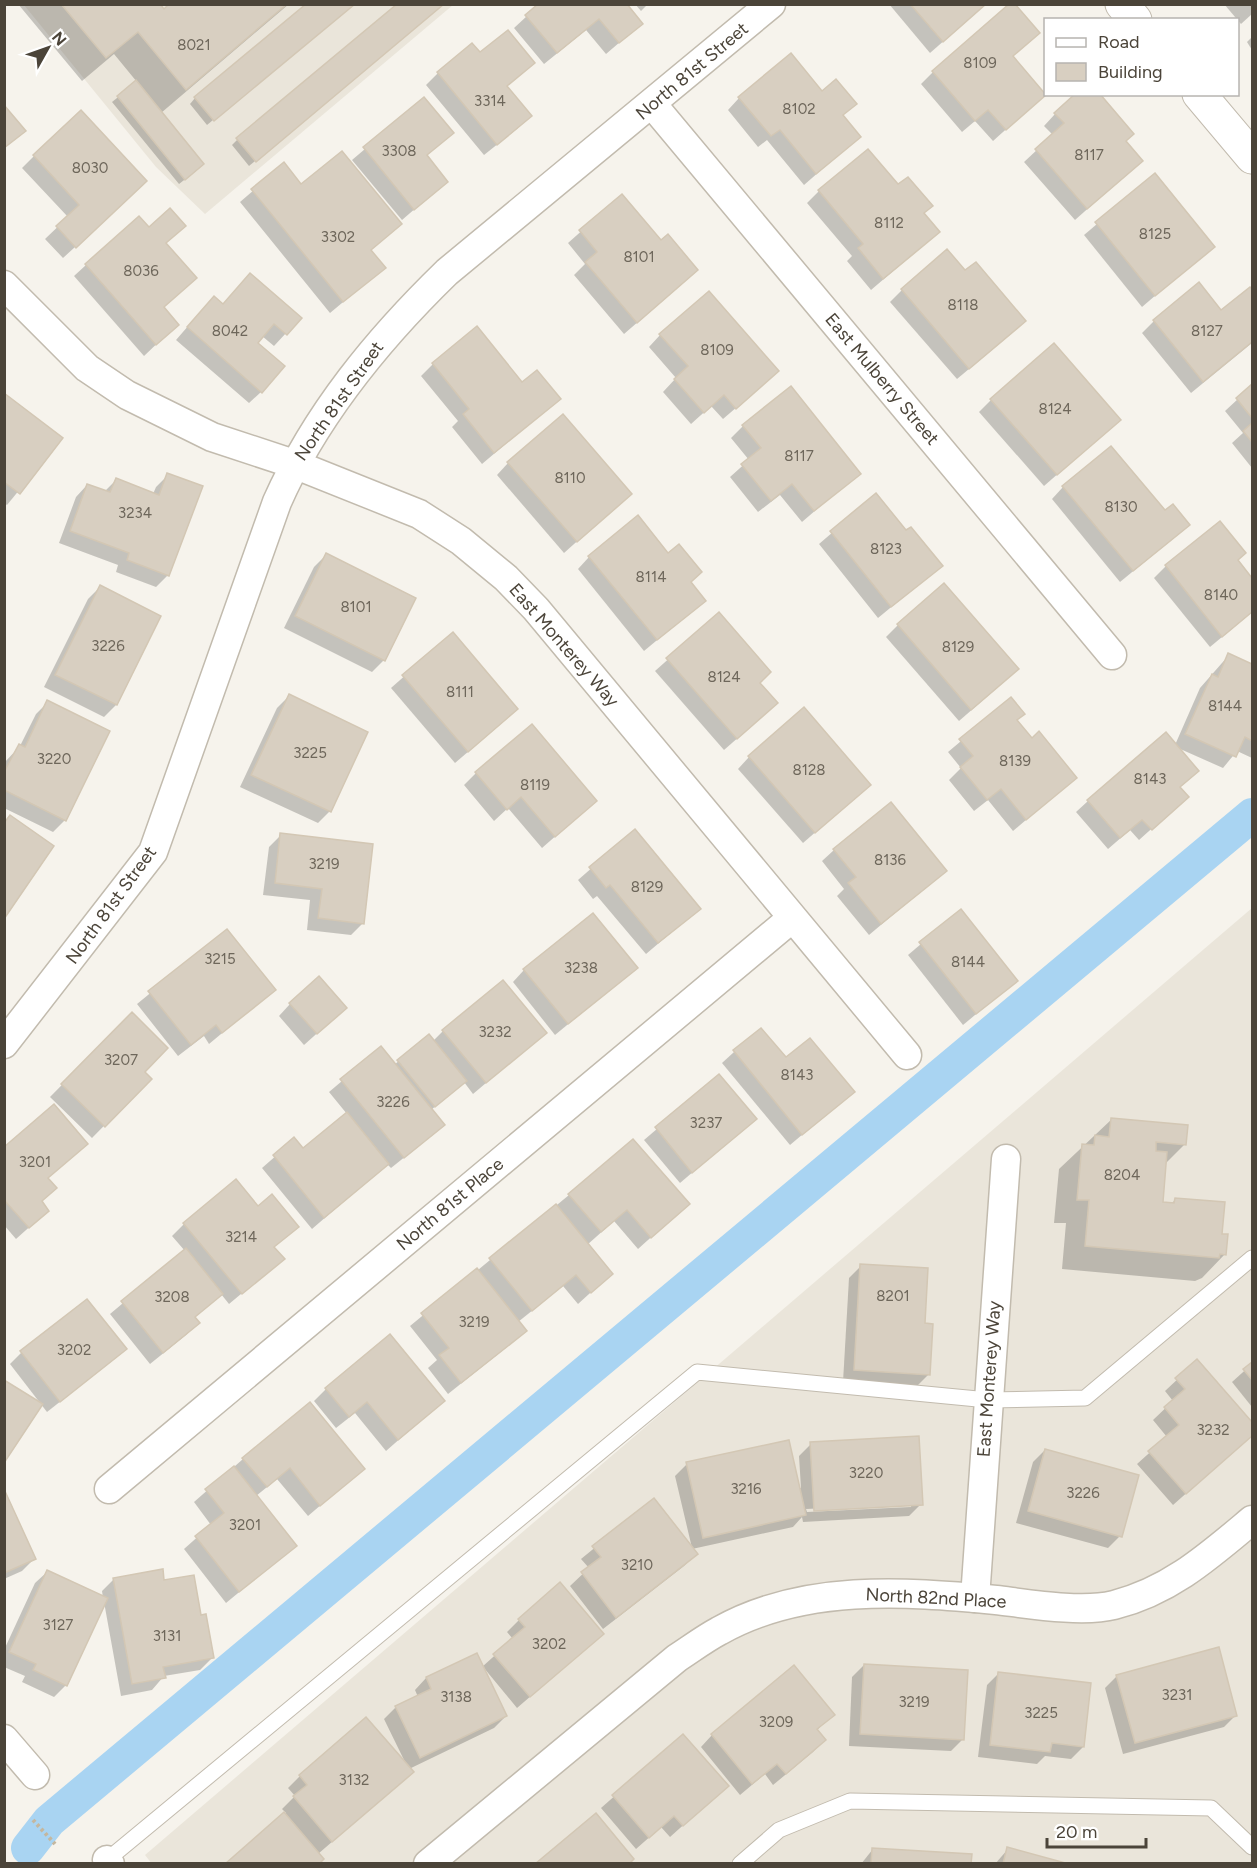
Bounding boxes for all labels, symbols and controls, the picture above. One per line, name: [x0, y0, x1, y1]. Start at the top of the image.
street label: North 81st Street: [631, 17, 753, 125]
north arrow: [18, 18, 78, 78]
legend: [1044, 18, 1239, 96]
text: N: [48, 28, 70, 50]
text: Road: [1098, 31, 1139, 53]
house number: 8021: [177, 36, 211, 54]
house number: 8109: [963, 54, 997, 72]
text: Building: [1098, 61, 1163, 83]
house number: 3314: [474, 92, 506, 110]
house number: 8102: [782, 100, 816, 118]
house number: 3308: [381, 142, 417, 160]
house number: 8117: [1074, 146, 1104, 164]
house number: 8030: [72, 159, 108, 177]
house number: 8112: [874, 214, 904, 232]
house number: 8125: [1139, 225, 1171, 243]
house number: 3302: [321, 228, 355, 246]
house number: 8101: [623, 248, 655, 266]
house number: 8036: [123, 262, 159, 280]
house number: 8118: [948, 296, 978, 314]
street label: East Mulberry Street: [820, 309, 944, 450]
house number: 8042: [212, 322, 248, 340]
house number: 8127: [1191, 322, 1223, 340]
street label: North 81st Street: [290, 337, 388, 465]
house number: 8109: [700, 341, 734, 359]
house number: 8124: [1038, 400, 1072, 418]
house number: 8117: [784, 447, 814, 465]
house number: 8110: [554, 469, 586, 487]
house number: 8130: [1104, 498, 1138, 516]
house number: 3234: [118, 504, 152, 522]
house number: 8123: [870, 540, 902, 558]
house number: 8114: [636, 568, 666, 586]
street label: East Monterey Way: [504, 579, 624, 712]
house number: 8140: [1204, 586, 1238, 604]
house number: 8101: [340, 598, 372, 616]
house number: 3226: [91, 637, 125, 655]
house number: 8129: [942, 638, 974, 656]
house number: 8124: [707, 668, 741, 686]
house number: 8111: [446, 683, 474, 701]
house number: 8144: [1208, 697, 1242, 715]
house number: 3225: [293, 744, 327, 762]
house number: 3220: [37, 750, 71, 768]
house number: 8139: [999, 752, 1031, 770]
house number: 8128: [792, 761, 826, 779]
house number: 8143: [1134, 770, 1166, 788]
house number: 8119: [520, 776, 550, 794]
street label: North 81st Street: [61, 842, 161, 968]
house number: 8136: [874, 851, 907, 869]
house number: 3219: [308, 855, 340, 873]
house number: 8129: [631, 878, 663, 896]
house number: 3215: [204, 950, 236, 968]
house number: 8144: [951, 953, 985, 971]
house number: 3238: [564, 959, 598, 977]
house number: 3232: [478, 1023, 512, 1041]
house number: 3207: [104, 1051, 138, 1069]
house number: 8143: [781, 1066, 813, 1084]
house number: 3226: [376, 1093, 410, 1111]
house number: 3237: [690, 1114, 722, 1132]
house number: 3201: [19, 1153, 51, 1171]
street label: North 81st Place: [392, 1153, 508, 1255]
house number: 8204: [1104, 1166, 1140, 1184]
house number: 3214: [225, 1228, 257, 1246]
house number: 8201: [876, 1287, 910, 1305]
house number: 3208: [154, 1288, 190, 1306]
street label: East Monterey Way: [973, 1300, 1005, 1458]
house number: 3219: [458, 1313, 490, 1331]
house number: 3202: [57, 1341, 91, 1359]
house number: 3232: [1196, 1421, 1230, 1439]
house number: 3220: [849, 1464, 883, 1482]
house number: 3216: [730, 1480, 762, 1498]
house number: 3226: [1066, 1484, 1100, 1502]
house number: 3201: [229, 1516, 261, 1534]
house number: 3210: [621, 1556, 653, 1574]
street label: North 82nd Place: [865, 1583, 1007, 1613]
house number: 3127: [43, 1616, 73, 1634]
house number: 3131: [153, 1627, 181, 1645]
house number: 3202: [532, 1635, 566, 1653]
house number: 3231: [1162, 1686, 1192, 1704]
house number: 3138: [440, 1688, 472, 1706]
house number: 3219: [898, 1693, 930, 1711]
house number: 3225: [1024, 1704, 1058, 1722]
house number: 3209: [759, 1713, 793, 1731]
house number: 3132: [339, 1771, 369, 1789]
scale bar: [1047, 1811, 1146, 1849]
text: 20 m: [1056, 1821, 1097, 1843]

